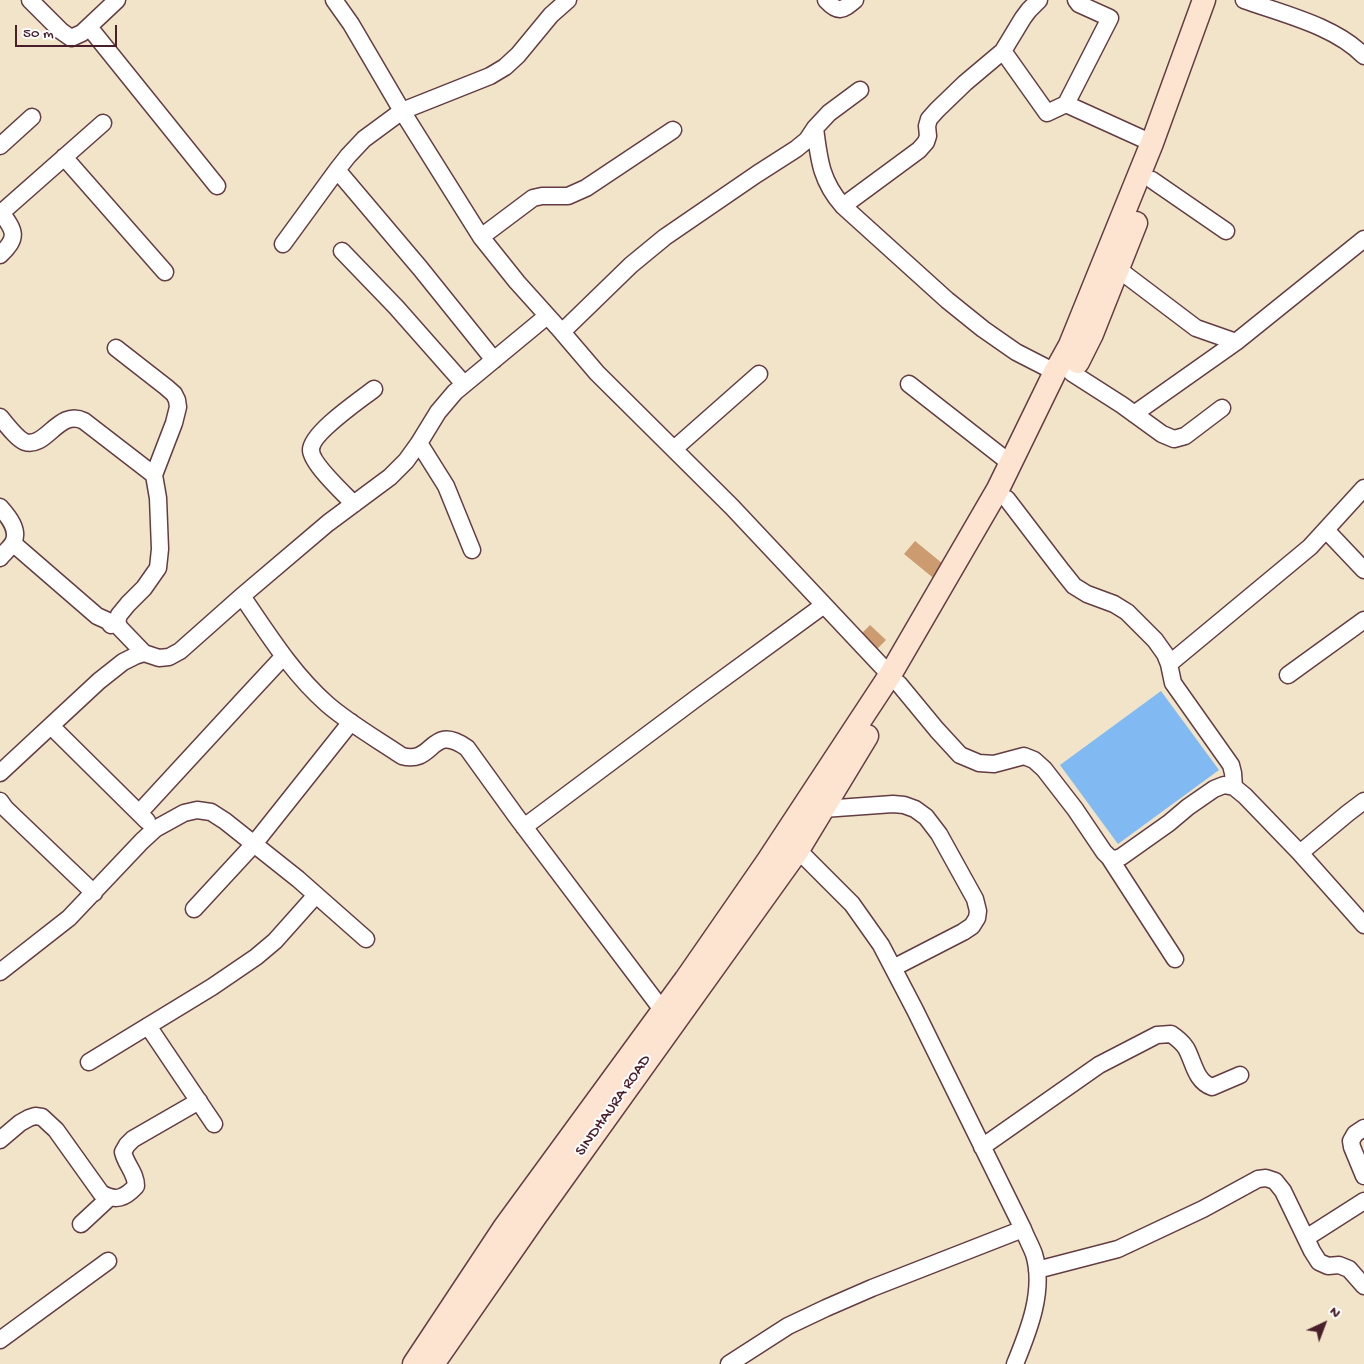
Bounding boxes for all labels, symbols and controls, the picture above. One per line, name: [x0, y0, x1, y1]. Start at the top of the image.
scale bar: [18, 15, 120, 47]
text: 50 m: [23, 25, 54, 43]
street label: SINDHAURA ROAD: [572, 1052, 656, 1160]
north arrow: [1299, 1299, 1349, 1349]
text: N: [1325, 1303, 1344, 1322]

